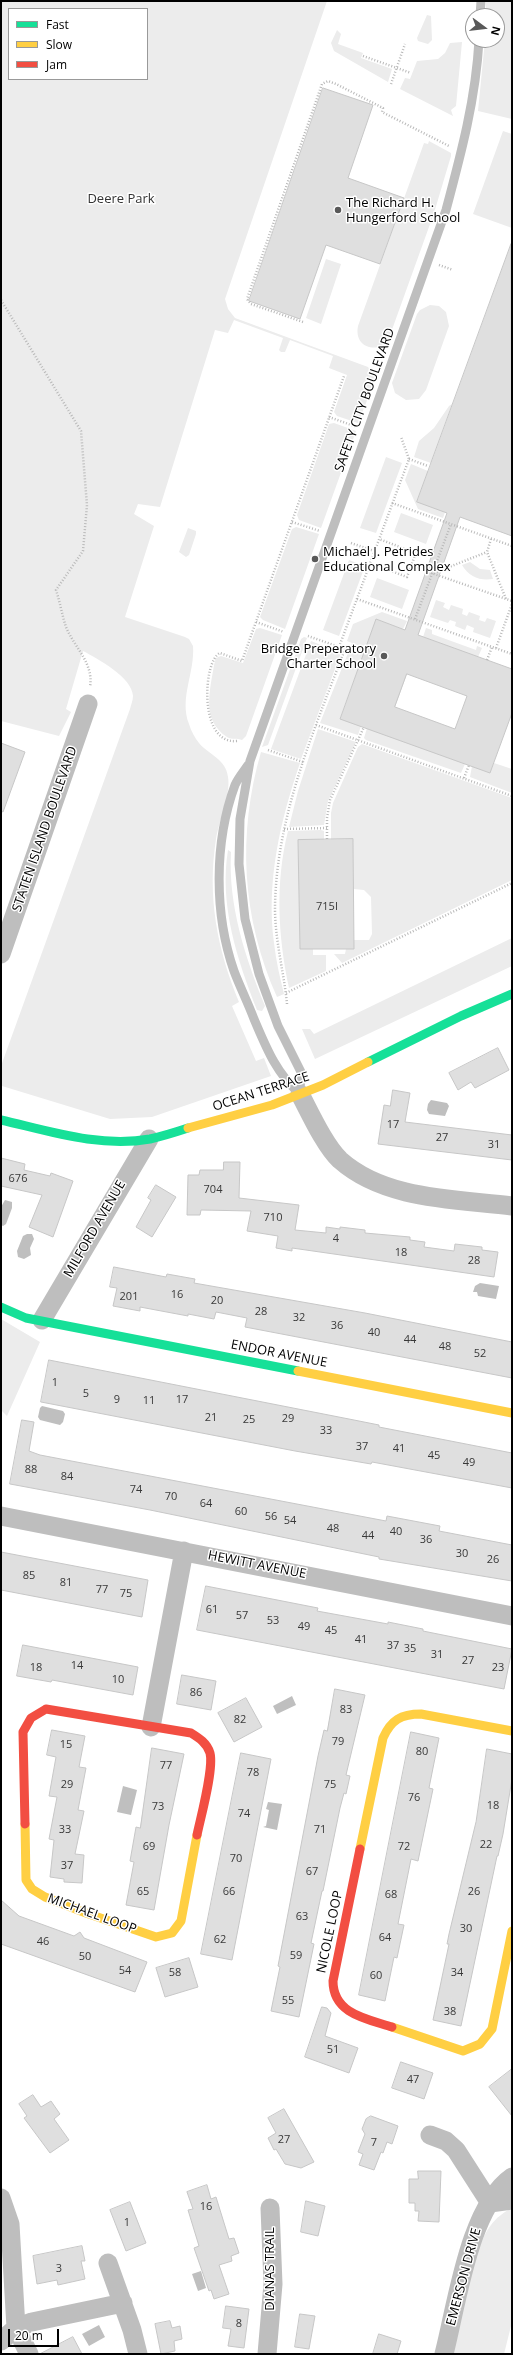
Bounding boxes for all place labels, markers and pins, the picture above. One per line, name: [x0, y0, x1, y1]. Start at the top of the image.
place label: The Richard H. Hungerford School: [346, 195, 460, 226]
marker: The Richard H. Hungerford School: [333, 205, 343, 215]
place label: Michael J. Petrides Educational Complex: [323, 544, 451, 575]
marker: Michael J. Petrides Educational Complex: [310, 554, 320, 564]
place label: Bridge Preperatory Charter School: [261, 641, 376, 672]
marker: Bridge Preperatory Charter School: [379, 651, 389, 661]

